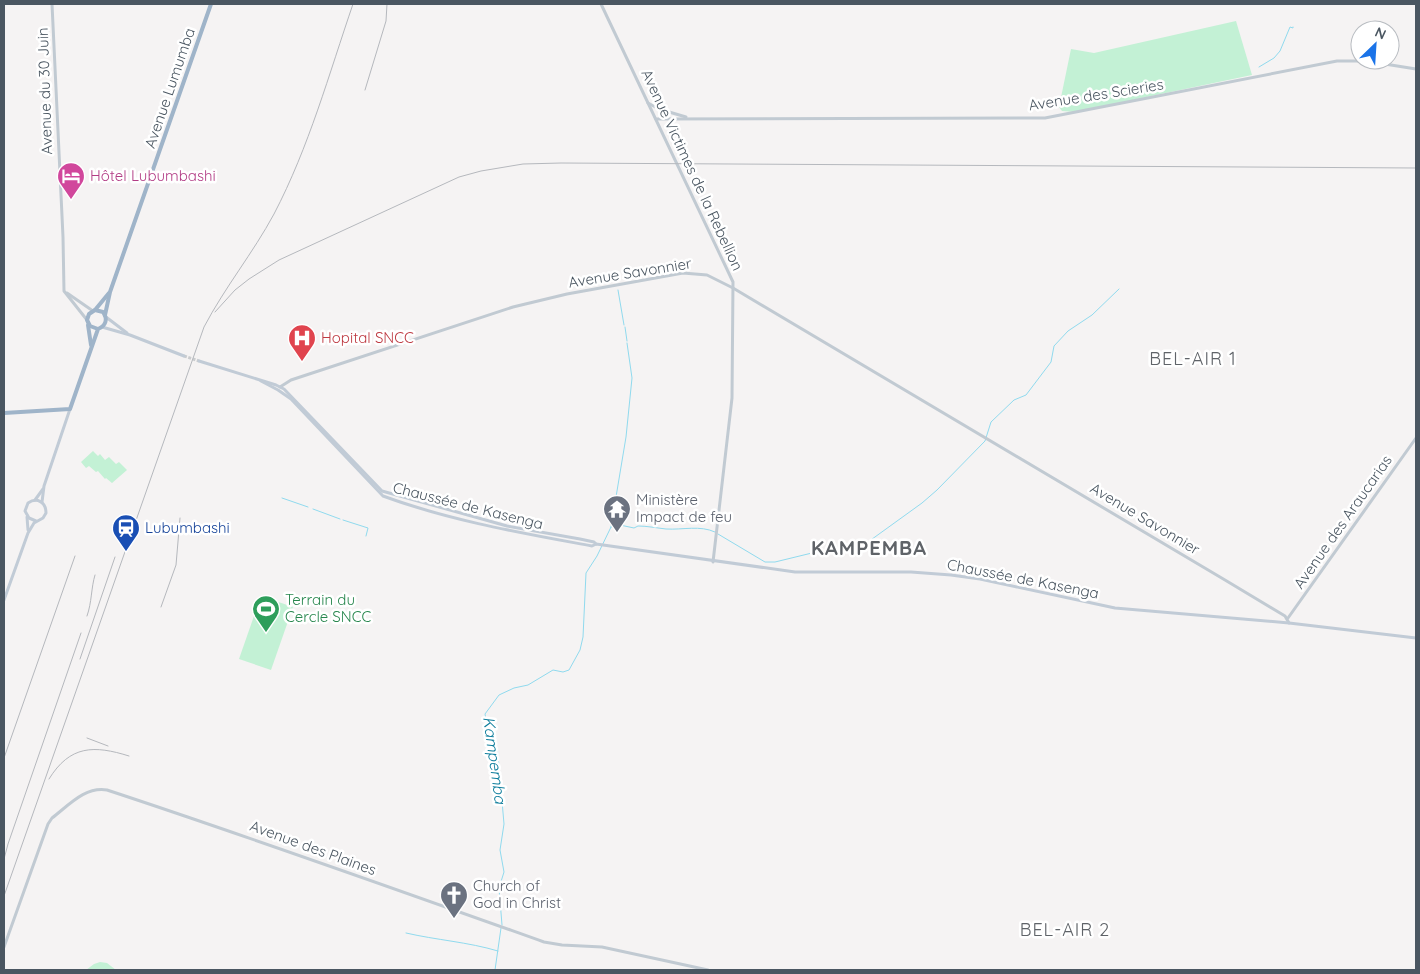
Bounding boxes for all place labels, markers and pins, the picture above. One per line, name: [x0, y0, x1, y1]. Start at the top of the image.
hotel icon: Hôtel Lubumbashi: [56, 161, 86, 200]
place label: Hôtel Lubumbashi: [90, 166, 216, 185]
hospital icon: Hopital SNCC: [287, 323, 317, 362]
place label: Hopital SNCC: [321, 328, 414, 347]
place label: Ministère Impact de feu: [636, 490, 732, 526]
temple icon: Ministère Impact de feu: [602, 494, 632, 533]
station icon: Lubumbashi: [111, 513, 141, 552]
place label: Lubumbashi: [145, 518, 230, 537]
place label: Terrain du Cercle SNCC: [285, 590, 372, 626]
sports icon: Terrain du Cercle SNCC: [251, 594, 281, 633]
place label: Church of God in Christ: [473, 876, 561, 912]
church icon: Church of God in Christ: [439, 880, 469, 919]

